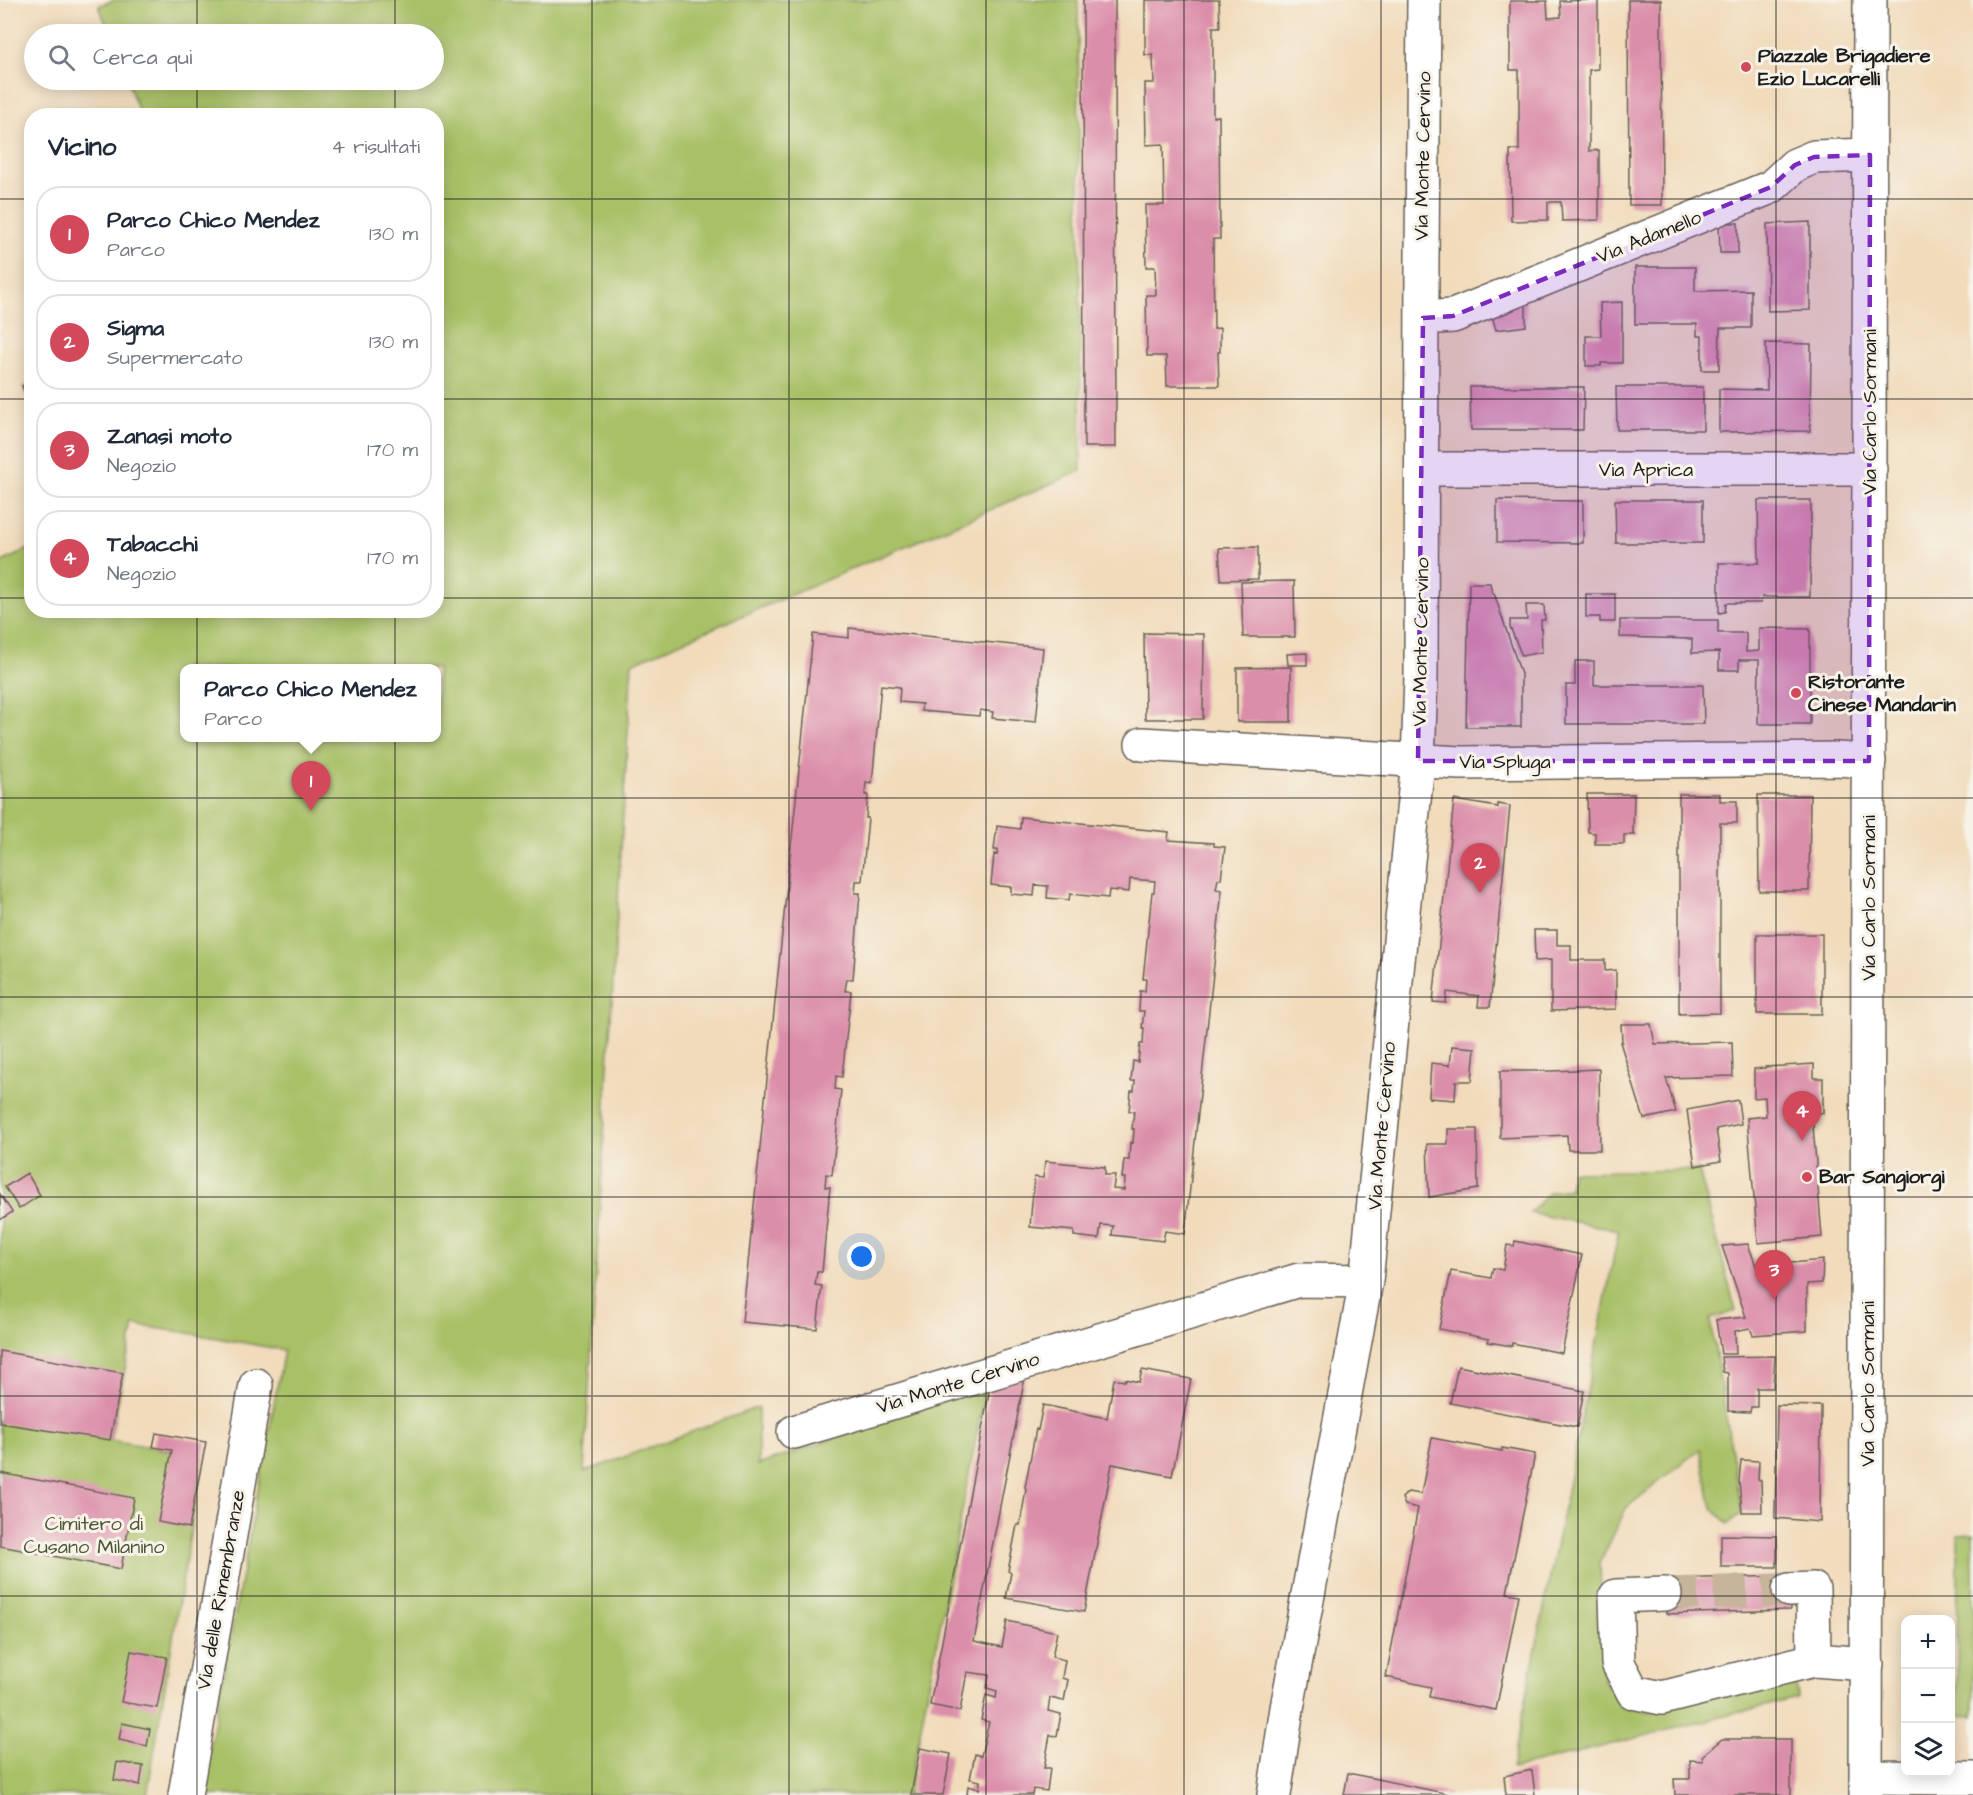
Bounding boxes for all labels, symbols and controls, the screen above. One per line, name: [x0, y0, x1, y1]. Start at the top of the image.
search box: [24, 24, 444, 90]
icon: search: [45, 41, 78, 74]
text: Cerca qui: [93, 42, 192, 73]
place label: Piazzale Brigadiere Ezio Lucarelli: [1758, 42, 1931, 93]
marker: Piazzale Brigadiere Ezio Lucarelli: [1739, 60, 1753, 74]
street label: Via Monte Cervino: [1408, 71, 1438, 241]
text: Vicino: [48, 129, 116, 165]
text: 4 risultati: [332, 133, 420, 161]
street label: Via Adamello: [1592, 203, 1706, 271]
text: Parco Chico Mendez: [107, 205, 320, 236]
text: 1: [68, 220, 71, 248]
text: 130 m: [369, 220, 418, 248]
text: Parco: [107, 236, 165, 264]
text: Sigma: [107, 313, 164, 344]
text: 2: [64, 328, 75, 356]
text: 130 m: [369, 328, 418, 356]
street label: Via Carlo Sormani: [1856, 329, 1884, 495]
text: Supermercato: [107, 344, 243, 372]
text: Zanasi moto: [107, 421, 232, 452]
text: 3: [64, 436, 75, 464]
text: 170 m: [367, 436, 418, 464]
text: Negozio: [107, 452, 176, 480]
street label: Via Aprica: [1599, 456, 1693, 484]
text: Tabacchi: [107, 529, 198, 560]
text: 4: [63, 544, 76, 572]
text: 170 m: [367, 544, 418, 572]
street label: Via Monte Cervino: [1406, 557, 1436, 727]
text: Negozio: [107, 560, 176, 588]
popup: [180, 664, 441, 742]
place label: Ristorante Cinese Mandarin: [1808, 668, 1956, 719]
text: Parco Chico Mendez: [204, 674, 417, 705]
marker: Ristorante Cinese Mandarin: [1789, 686, 1803, 700]
text: Parco: [204, 705, 262, 733]
street label: Via Spluga: [1459, 748, 1551, 777]
pin: 1: [292, 762, 330, 811]
street label: Via Carlo Sormani: [1855, 815, 1883, 981]
pin: 2: [1460, 844, 1500, 893]
street label: Via Monte Cervino: [1361, 1041, 1403, 1211]
pin: 4: [1782, 1092, 1822, 1141]
place label: Bar Sangiorgi: [1819, 1163, 1945, 1192]
marker: Bar Sangiorgi: [1800, 1170, 1814, 1184]
your location: [847, 1242, 876, 1271]
pin: 3: [1754, 1250, 1794, 1300]
street label: Via Carlo Sormani: [1854, 1301, 1882, 1467]
street label: Via Monte Cervino: [873, 1345, 1043, 1421]
street label: Via delle Rimembranze: [190, 1488, 252, 1692]
park label: Cimitero di Cusano Milanino: [24, 1510, 164, 1561]
map controls: [1901, 1615, 1955, 1777]
button: +: [1901, 1615, 1955, 1669]
button: −: [1901, 1669, 1955, 1723]
button: layers: [1901, 1723, 1955, 1777]

